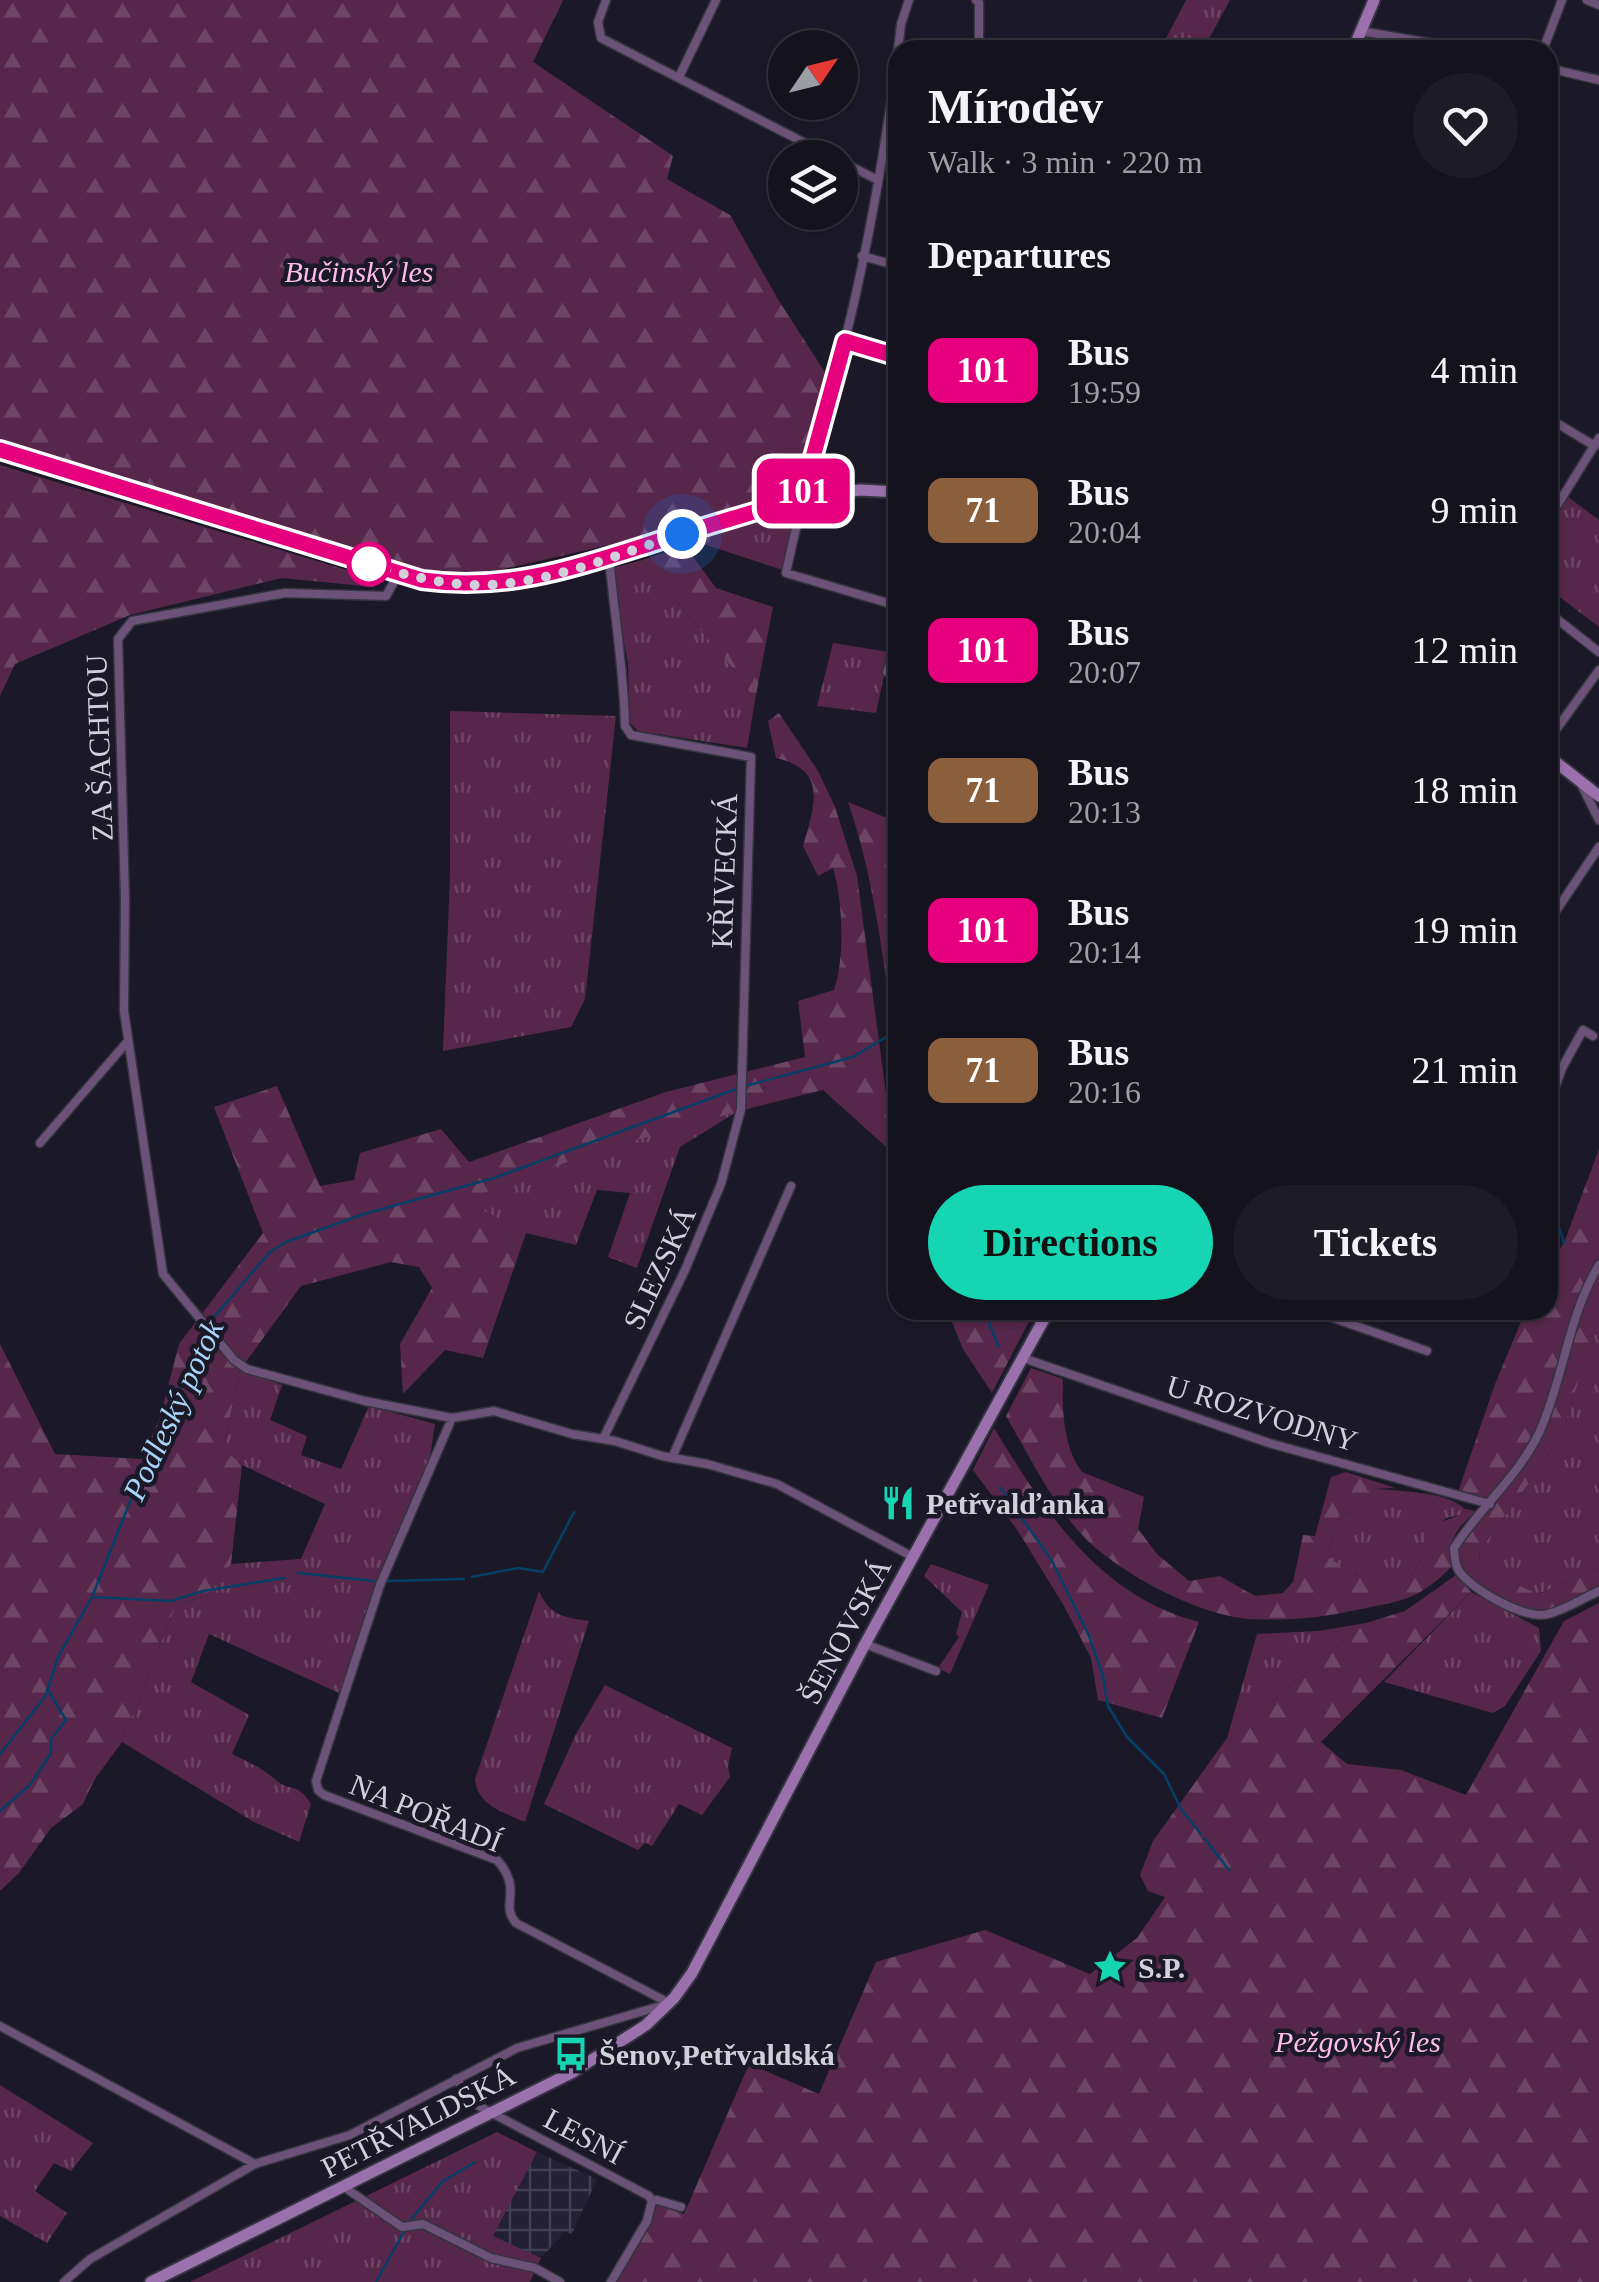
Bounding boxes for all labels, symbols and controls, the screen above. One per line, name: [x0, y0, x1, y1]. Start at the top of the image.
north arrow: [768, 30, 858, 120]
map controls: [768, 30, 858, 230]
button: heart: [1413, 73, 1518, 178]
text: Míroděv: [928, 80, 1103, 133]
button: layers: [768, 140, 858, 230]
text: Walk · 3 min · 220 m: [928, 144, 1203, 180]
text: Departures: [928, 234, 1111, 276]
park label: Bučinský les: [284, 255, 434, 288]
text: Bus: [1068, 331, 1129, 373]
text: 4 min: [1430, 349, 1518, 391]
text: 101: [957, 351, 1009, 390]
text: 19:59: [1068, 374, 1141, 410]
line badge: 101: [746, 458, 860, 524]
text: Bus: [1068, 471, 1129, 513]
text: 101: [777, 472, 829, 511]
text: 9 min: [1430, 489, 1518, 531]
text: 71: [966, 491, 1001, 530]
your location: [657, 509, 707, 559]
text: 20:04: [1068, 514, 1141, 550]
unlabelled marker: [348, 543, 390, 585]
text: Bus: [1068, 611, 1129, 653]
text: 12 min: [1411, 629, 1518, 671]
text: 101: [957, 631, 1009, 670]
street label: ZA ŠACHTOU: [79, 654, 119, 842]
text: 20:07: [1068, 654, 1141, 690]
text: Bus: [1068, 751, 1129, 793]
text: 18 min: [1411, 769, 1518, 811]
text: 71: [966, 771, 1001, 810]
street label: KŘIVECKÁ: [705, 793, 743, 949]
text: 20:13: [1068, 794, 1141, 830]
text: Bus: [1068, 891, 1129, 933]
text: 19 min: [1411, 909, 1518, 951]
text: 101: [957, 911, 1009, 950]
text: 20:14: [1068, 934, 1141, 970]
text: Bus: [1068, 1031, 1129, 1073]
text: 21 min: [1411, 1049, 1518, 1091]
text: 71: [966, 1051, 1001, 1090]
text: 20:16: [1068, 1074, 1141, 1110]
button: Directions: [928, 1185, 1213, 1300]
button: Tickets: [1233, 1185, 1518, 1300]
street label: SLEZSKÁ: [616, 1201, 702, 1335]
water label: Podleský potok: [115, 1313, 231, 1507]
street label: U ROZVODNY: [1163, 1368, 1361, 1458]
restaurant icon: Petřvalďanka: [879, 1484, 917, 1522]
place label: Petřvalďanka: [926, 1487, 1105, 1520]
street label: ŠENOVSKÁ: [793, 1552, 897, 1709]
street label: NA POŘADÍ: [345, 1768, 507, 1858]
place icon: S.P.: [1091, 1948, 1129, 1986]
place label: S.P.: [1138, 1951, 1185, 1984]
park label: Pežgovský les: [1274, 2025, 1441, 2058]
bus stop icon: Šenov,Petřvaldská: [552, 2035, 590, 2073]
place label: Šenov,Petřvaldská: [599, 2038, 835, 2071]
street label: PETŘVALDSKÁ: [316, 2058, 521, 2184]
street label: LESNÍ: [539, 2101, 629, 2171]

